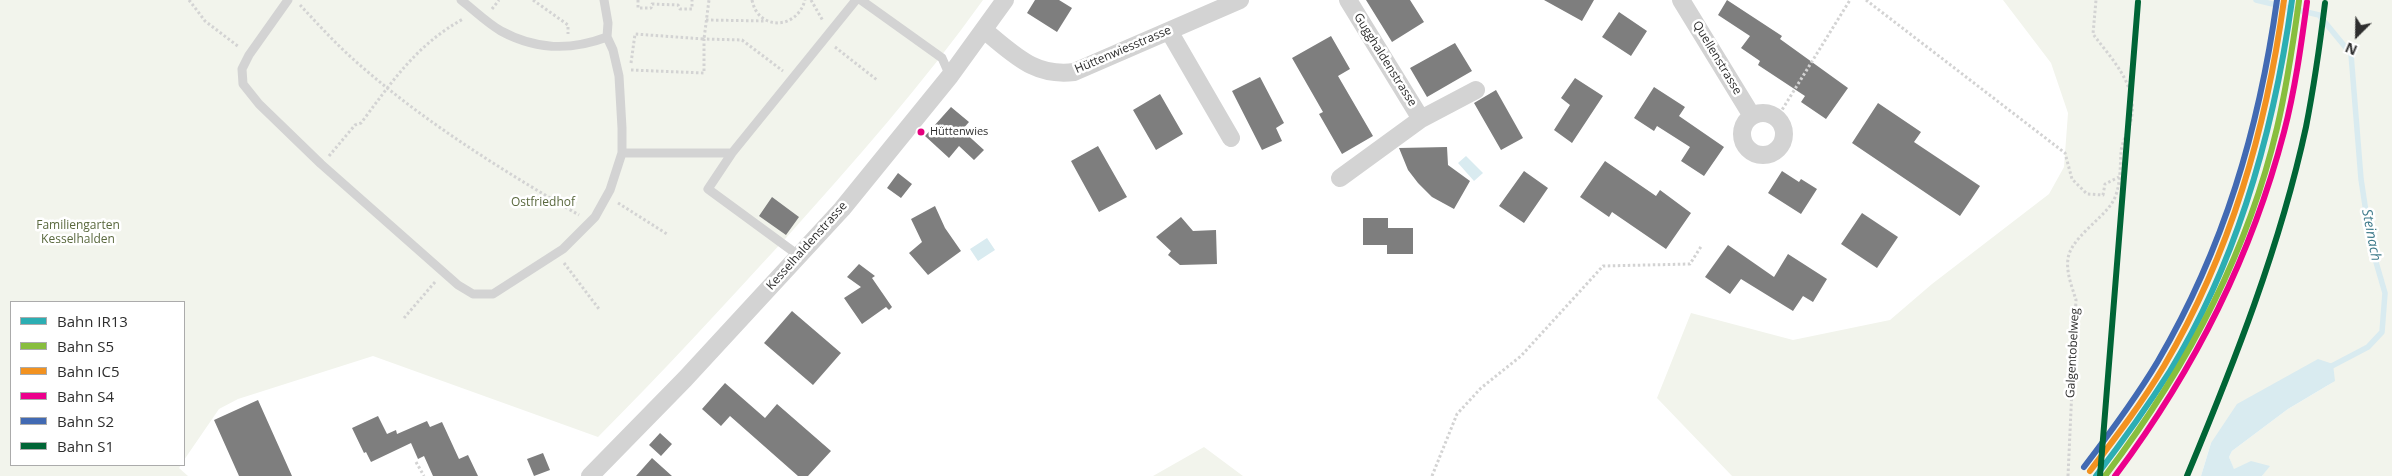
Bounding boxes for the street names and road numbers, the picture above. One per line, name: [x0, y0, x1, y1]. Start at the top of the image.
street label: Gugghaldenstrasse: [1350, 11, 1420, 109]
street label: Quellenstrasse: [1689, 19, 1745, 97]
street label: Hüttenwiesstrasse: [1073, 23, 1173, 77]
street label: Kesselhaldenstrasse: [764, 199, 850, 293]
street label: Galgentobelweg: [2063, 308, 2083, 398]

